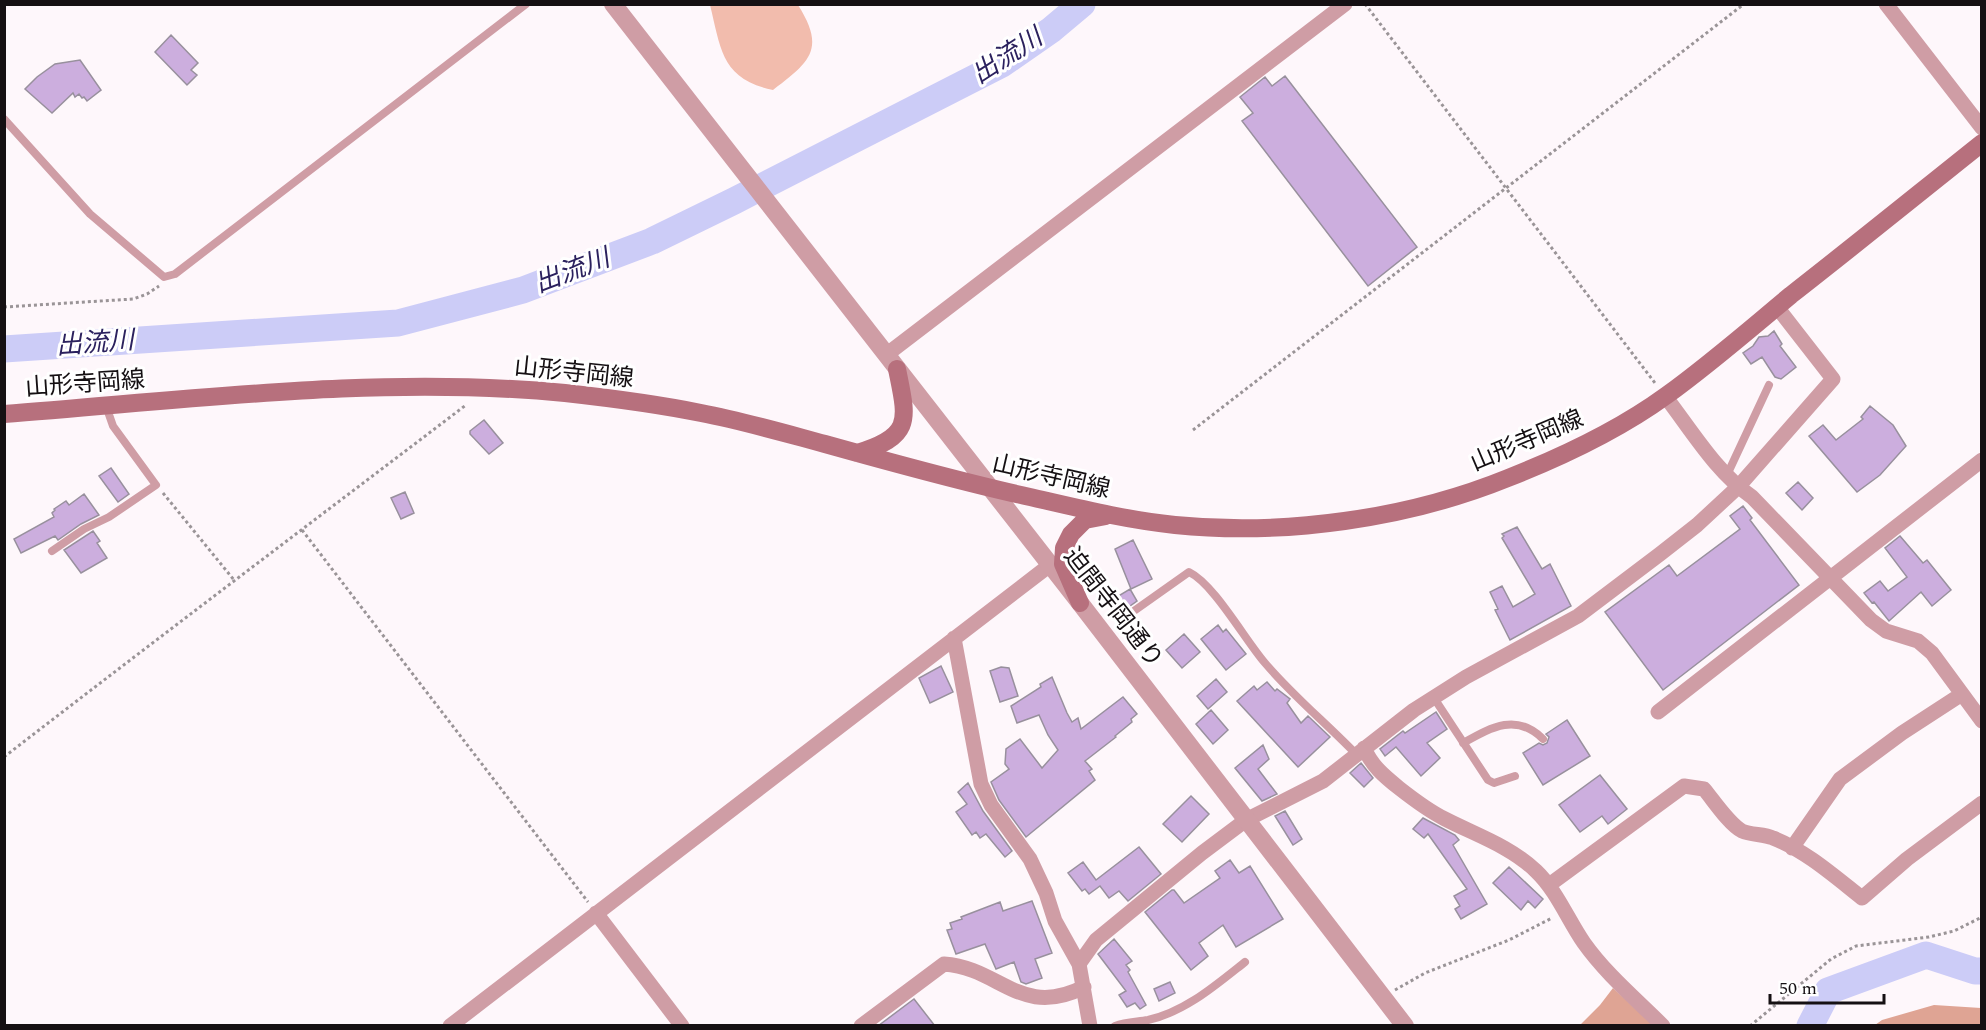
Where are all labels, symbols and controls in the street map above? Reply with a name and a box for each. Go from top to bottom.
water label: 出流川 [963,16,1053,94]
water label: 出流川 [528,237,618,304]
water label: 出流川 [55,320,138,366]
street label: 山形寺岡線 [512,349,636,397]
street label: 山形寺岡線 [24,362,146,406]
street label: 山形寺岡線 [1465,401,1589,481]
street label: 山形寺岡線 [988,446,1114,508]
street label: 迫間寺岡通り [1054,540,1172,676]
scale bar [1770,967,1884,1005]
text: 50 m [1779,975,1817,1002]

